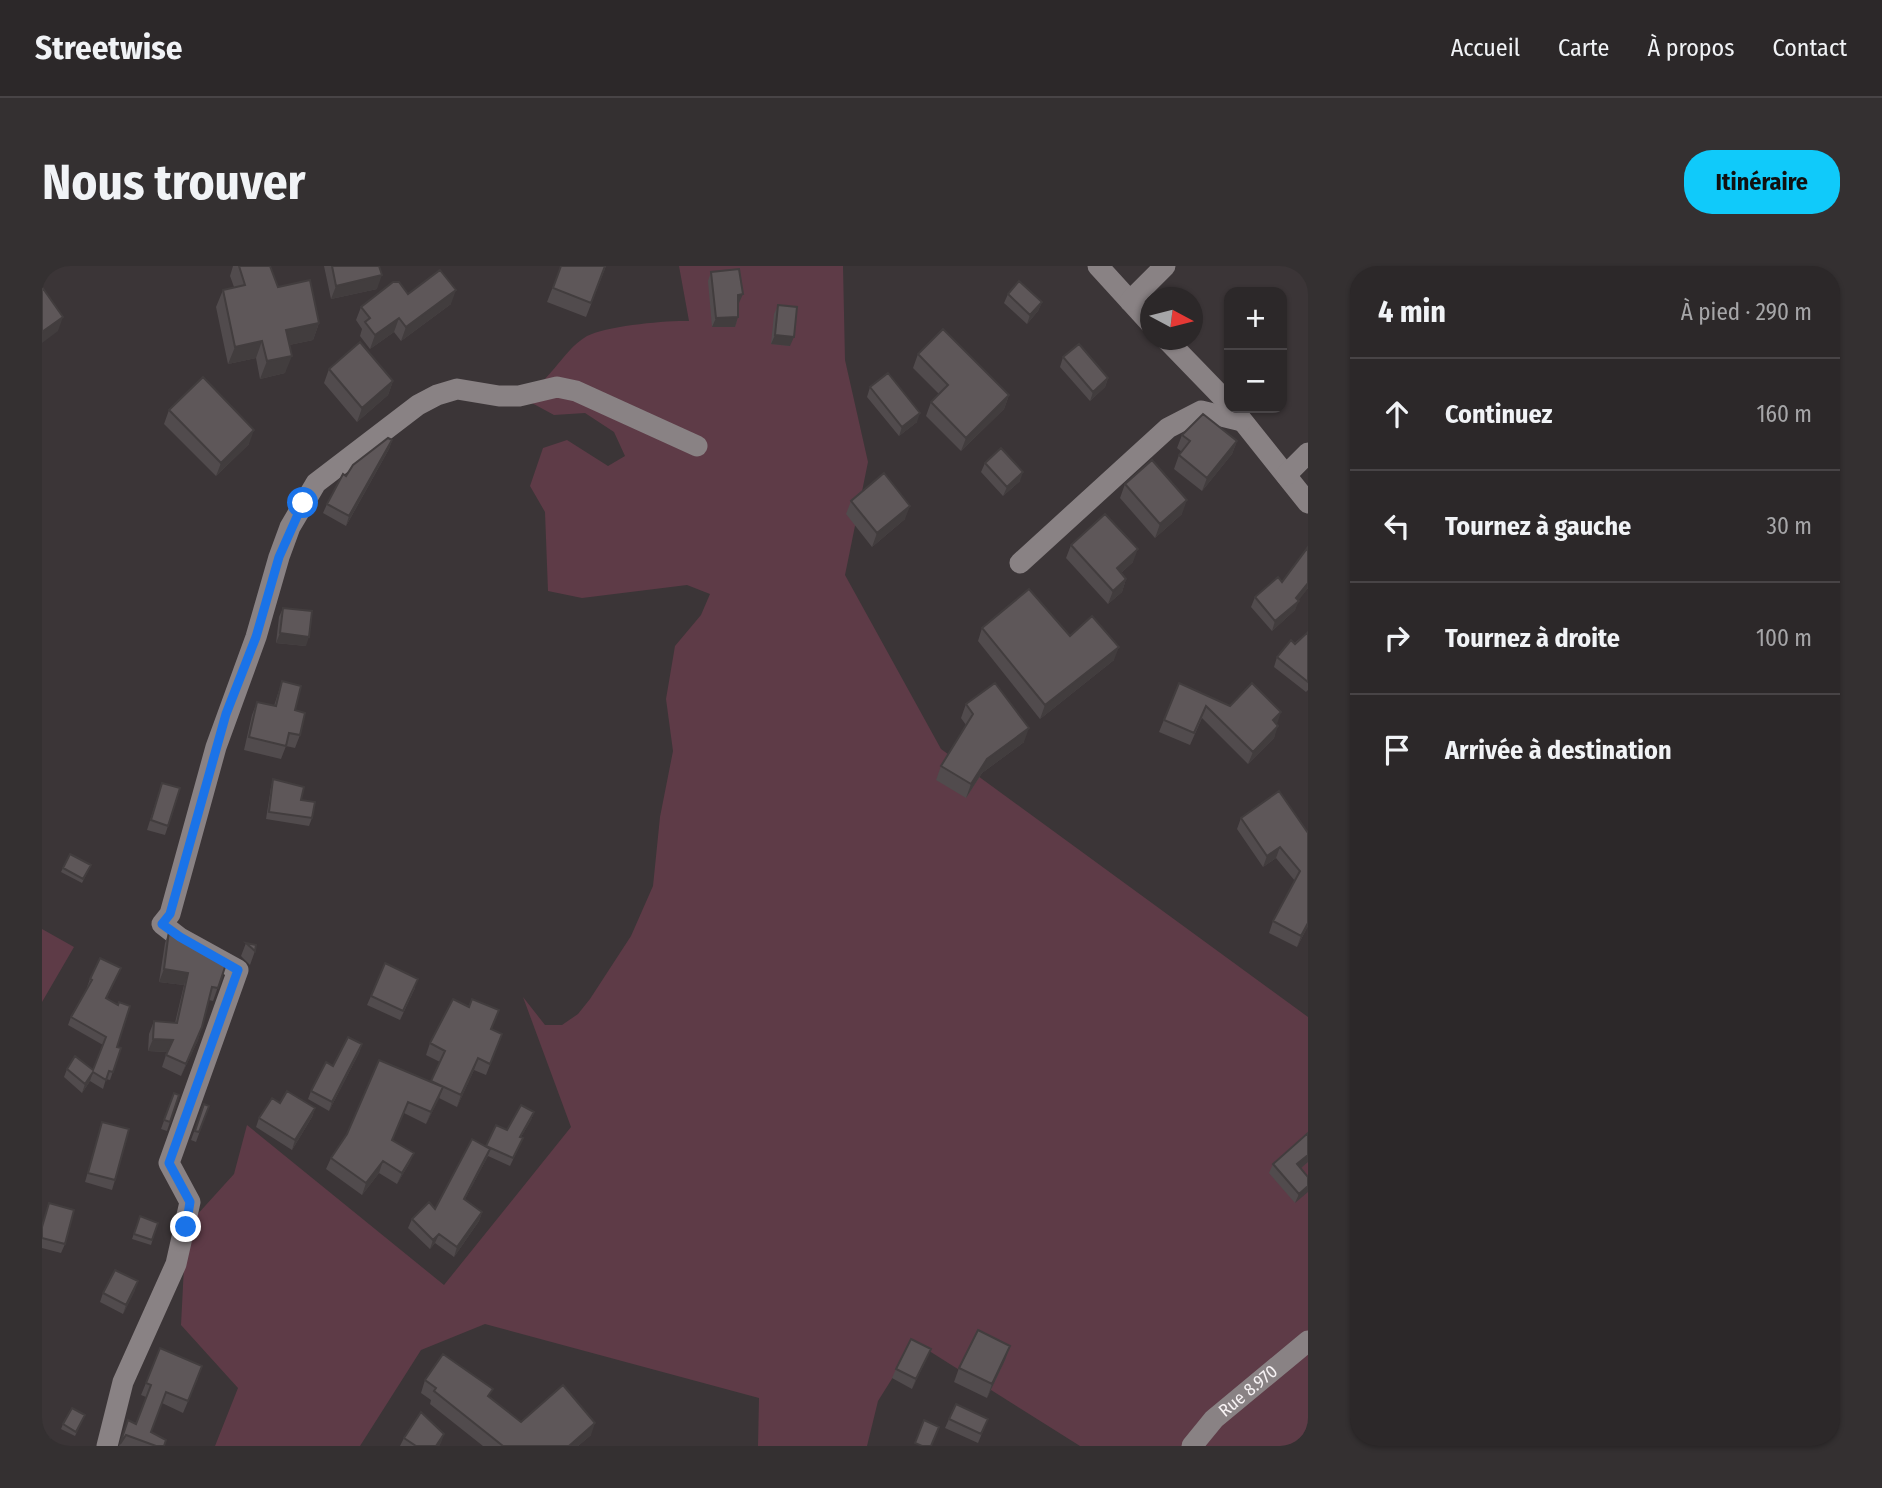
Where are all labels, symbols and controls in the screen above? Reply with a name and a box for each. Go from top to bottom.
text: Streetwise [35,28,182,68]
text: Accueil [1451,34,1520,62]
text: Carte [1558,34,1609,62]
text: À propos [1647,34,1734,62]
text: Contact [1772,34,1847,62]
button: Itinéraire [1684,150,1840,214]
text: Nous trouver [42,153,305,212]
north arrow [1140,287,1203,350]
map controls [1224,287,1287,413]
button: + [1224,287,1287,350]
text: 4 min [1378,294,1446,330]
text: À pied · 290 m [1681,298,1812,326]
button: − [1224,350,1287,413]
icon: ahead [1378,395,1416,433]
text: Continuez [1445,399,1552,430]
text: 160 m [1757,400,1812,428]
route start [287,487,318,518]
icon: left [1378,507,1416,545]
text: Tournez à gauche [1445,511,1631,542]
text: 30 m [1767,512,1812,540]
icon: right [1378,619,1416,657]
text: Tournez à droite [1445,623,1620,654]
text: 100 m [1756,624,1812,652]
icon: arrive [1378,731,1416,769]
text: Arrivée à destination [1445,735,1672,766]
route end [170,1211,201,1242]
street label: Rue 8.970 [1214,1360,1282,1422]

